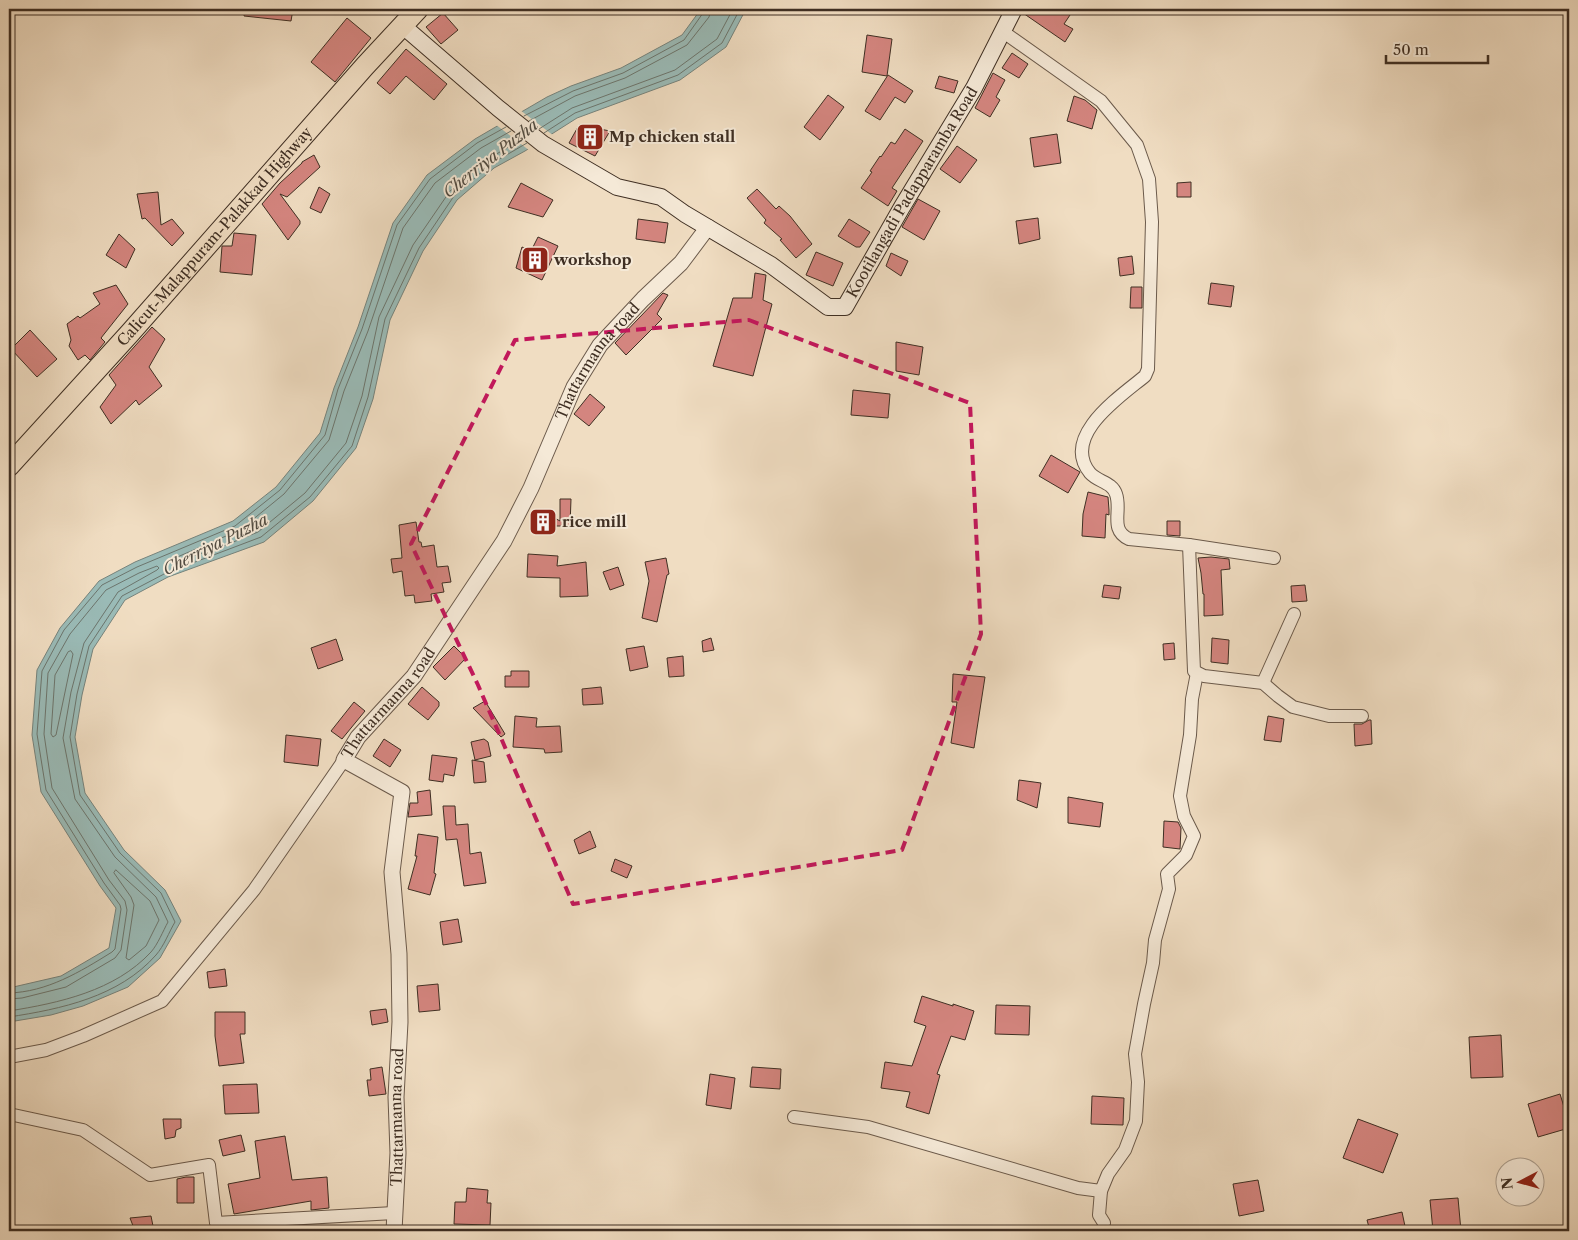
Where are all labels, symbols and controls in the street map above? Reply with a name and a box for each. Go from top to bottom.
scale bar [1386,32,1488,64]
text: 50 m [1393,40,1429,59]
street label: Kootilangadi Padapparamba Road [842,83,982,301]
water label: Cherriya Puzha [438,114,542,201]
street label: Calicut-Malappuram-Palakkad Highway [113,122,316,350]
building icon: Mp chicken stall [575,122,605,152]
place label: Mp chicken stall [609,127,735,146]
building icon: workshop [520,245,550,275]
place label: workshop [553,250,632,269]
street label: Thattarmanna road [551,299,644,423]
building icon: rice mill [528,507,558,537]
water label: Cherriya Puzha [159,509,271,579]
place label: rice mill [562,512,627,531]
street label: Thattarmanna road [337,644,439,762]
street label: Thattarmanna road [386,1048,408,1187]
north arrow [1496,1158,1546,1208]
text: N [1497,1176,1517,1190]

